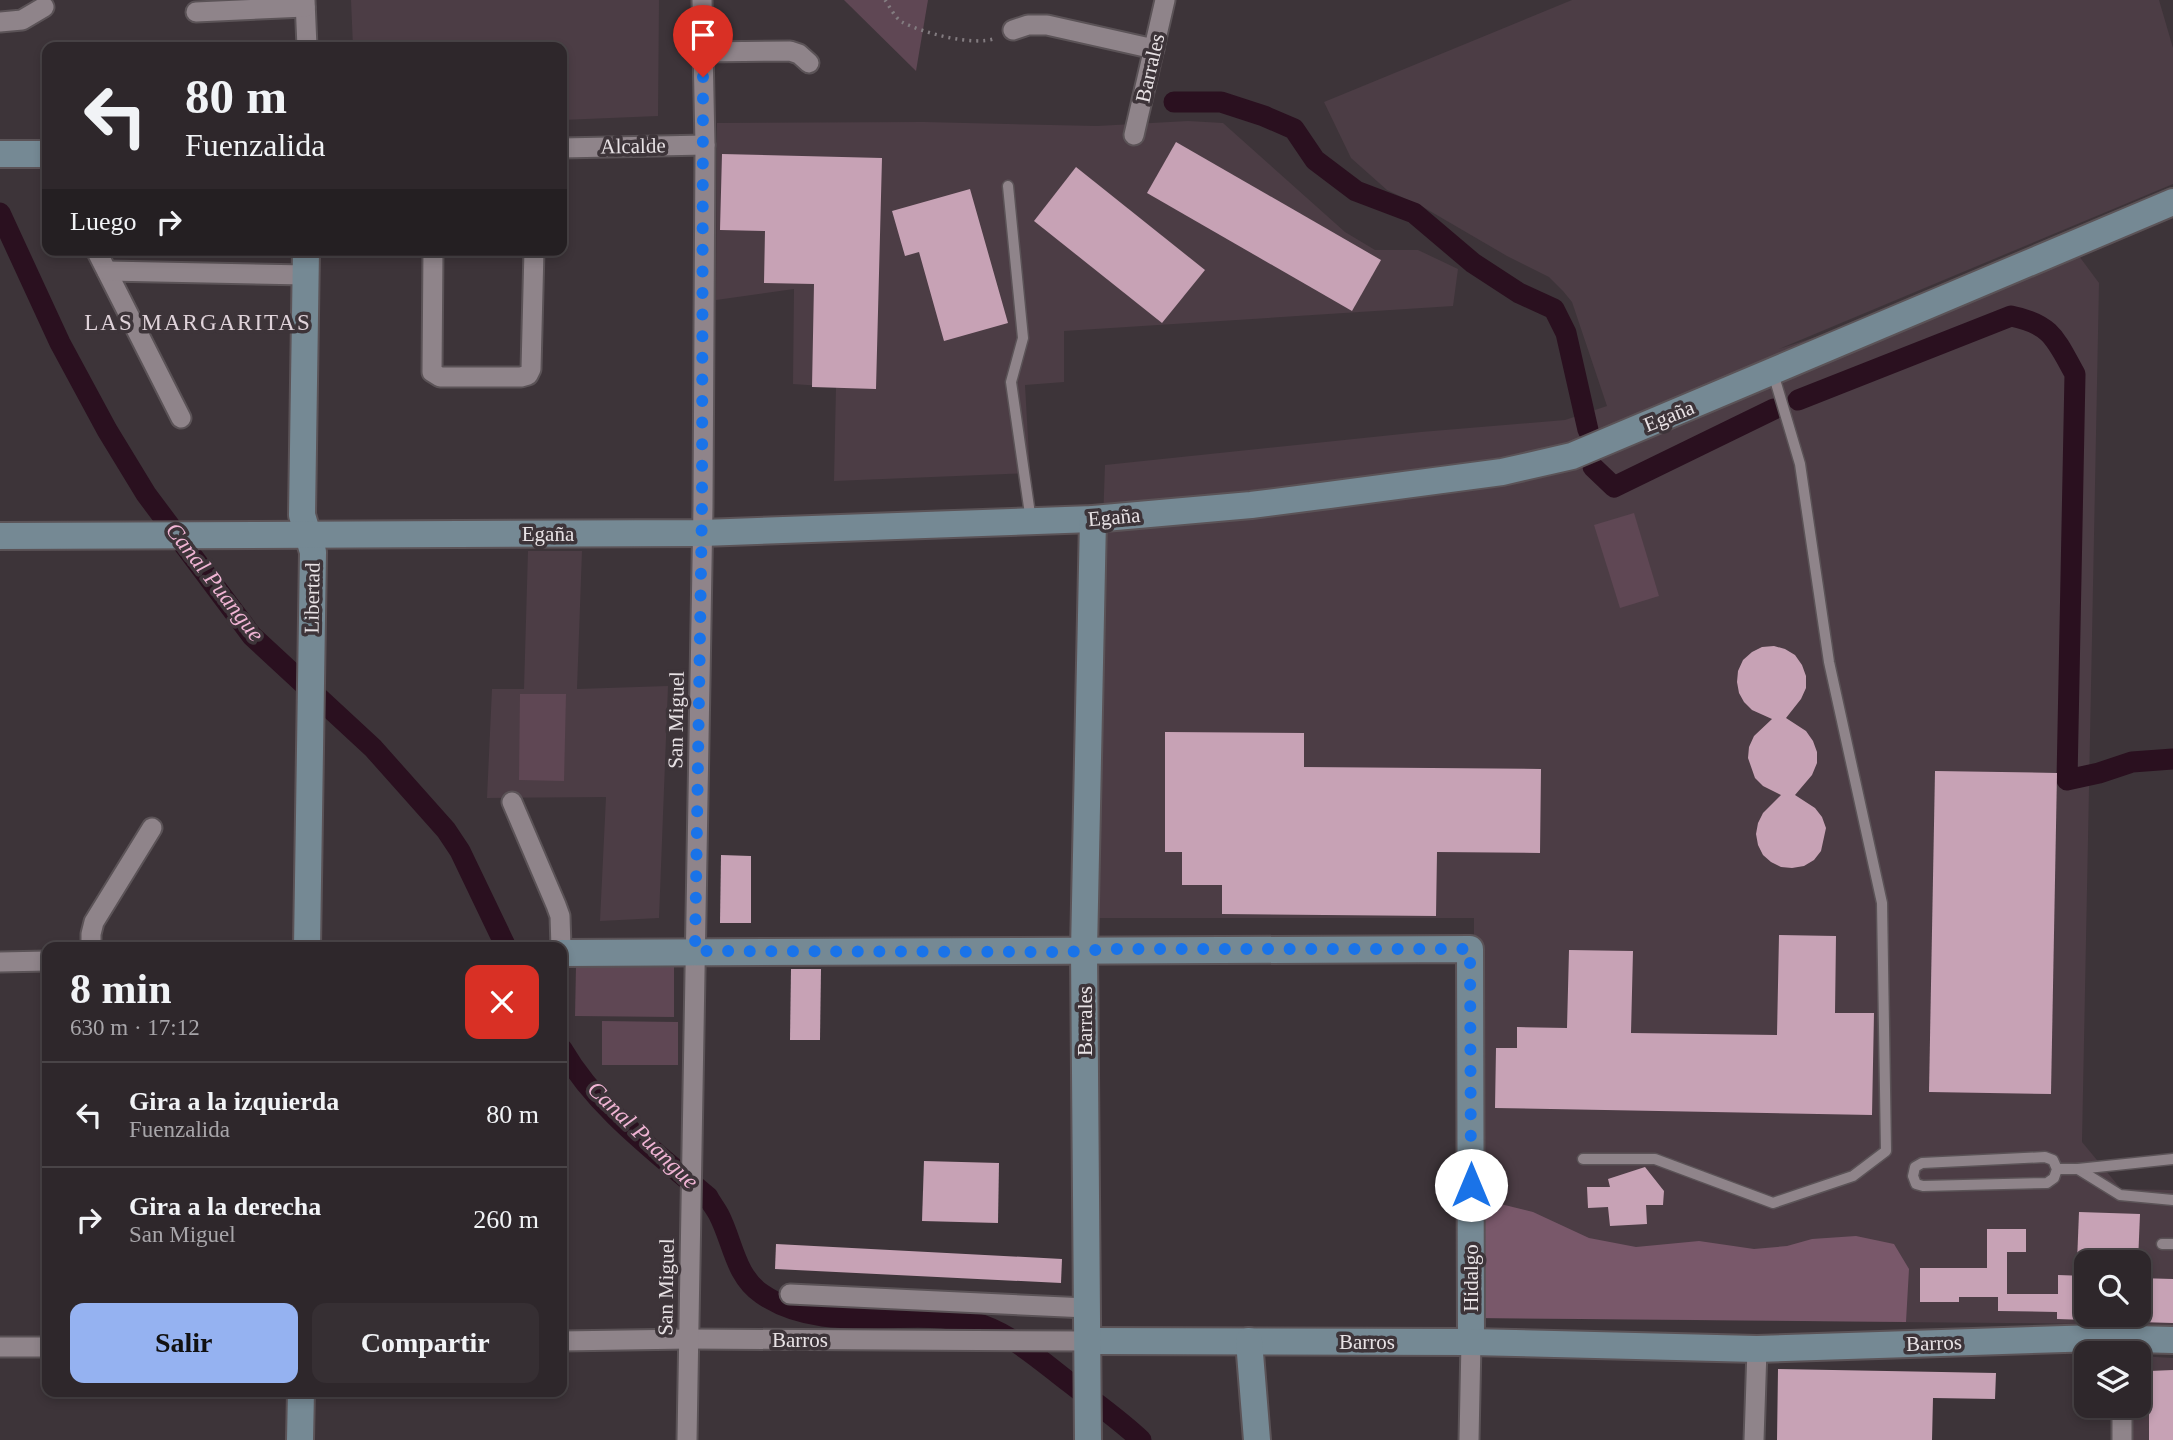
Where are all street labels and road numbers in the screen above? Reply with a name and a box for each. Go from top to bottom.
street label: Barrales [1130,31,1170,105]
street label: Alcalde [600,133,666,159]
street label: Egaña [1640,395,1698,437]
street label: Egaña [1087,503,1142,531]
street label: Egaña [522,522,575,546]
street label: Libertad [299,562,325,634]
street label: San Miguel [663,671,689,769]
street label: Barrales [1073,986,1097,1056]
street label: San Miguel [653,1238,679,1336]
street label: Hidalgo [1459,1244,1483,1312]
street label: Barros [772,1328,828,1352]
street label: Barros [1339,1330,1395,1354]
street label: Barros [1906,1330,1962,1356]

